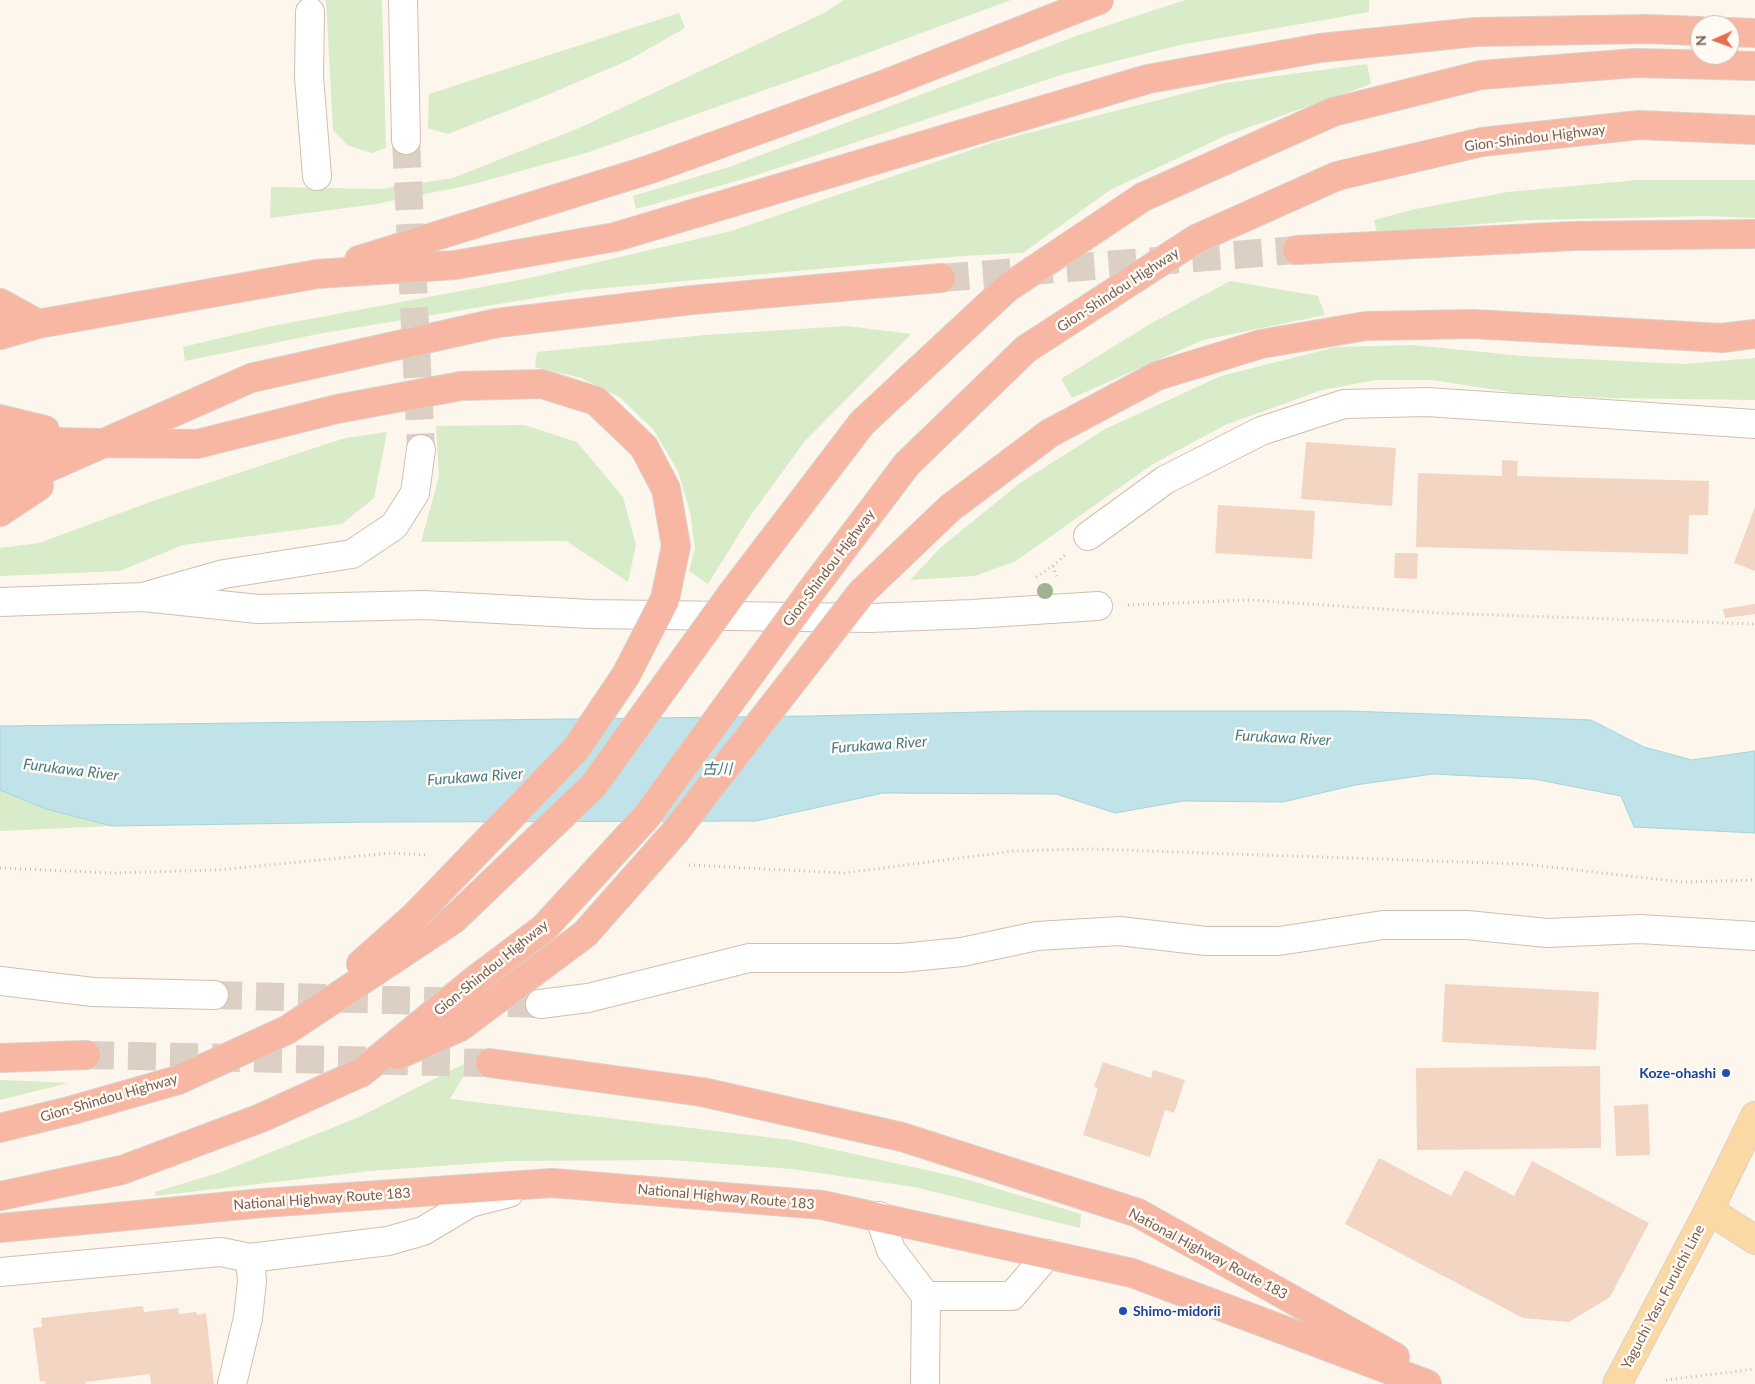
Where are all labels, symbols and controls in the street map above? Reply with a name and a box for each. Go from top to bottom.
north arrow [1690,15,1740,65]
text: N [1692,35,1709,46]
street label: Gion-Shindou Highway [1463,121,1607,155]
street label: Gion-Shindou Highway [1054,244,1182,336]
street label: Gion-Shindou Highway [780,506,878,630]
water label: Furukawa River [1235,726,1331,750]
water label: Furukawa River [830,733,928,757]
water label: Furukawa River [22,755,120,785]
water label: 古川 [702,760,732,778]
water label: Furukawa River [426,765,524,789]
street label: Gion-Shindou Highway [431,917,551,1019]
place label: Koze-ohashi [1639,1065,1716,1081]
marker: Koze-ohashi [1720,1067,1732,1079]
street label: Gion-Shindou Highway [38,1070,180,1126]
street label: National Highway Route 183 [637,1181,815,1213]
street label: National Highway Route 183 [233,1184,411,1214]
street label: National Highway Route 183 [1126,1205,1290,1303]
street label: Yaguchi Yasu Furuichi Line [1618,1222,1708,1372]
place label: Shimo-midorii [1133,1303,1221,1319]
marker: Shimo-midorii [1117,1305,1129,1317]

